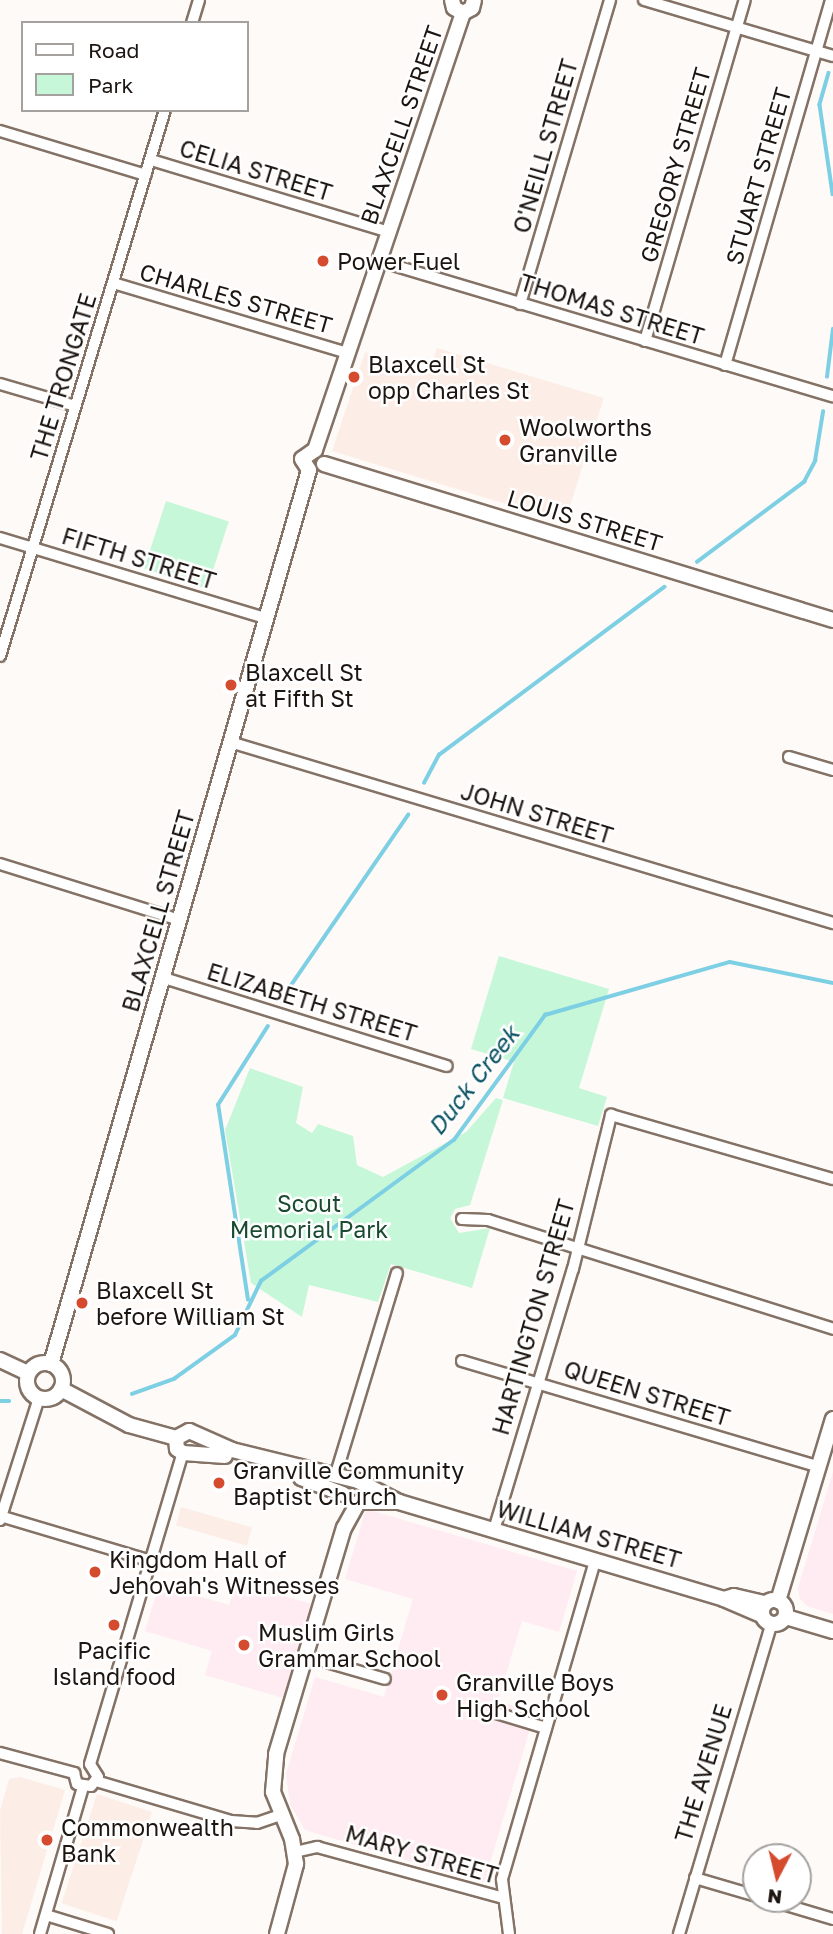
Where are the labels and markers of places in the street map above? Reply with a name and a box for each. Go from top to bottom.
place label: Power Fuel [337,247,460,275]
marker: Power Fuel [315,253,331,269]
place label: Blaxcell St opp Charles St [368,350,529,404]
marker: Blaxcell St opp Charles St [346,369,362,385]
place label: Woolworths Granville [519,413,652,467]
marker: Woolworths Granville [497,432,513,448]
place label: Blaxcell St at Fifth St [245,658,363,712]
marker: Blaxcell St at Fifth St [223,677,239,693]
place label: Blaxcell St before William St [96,1276,285,1330]
marker: Blaxcell St before William St [74,1295,90,1311]
place label: Granville Community Baptist Church [233,1456,464,1510]
marker: Granville Community Baptist Church [211,1475,227,1491]
place label: Kingdom Hall of Jehovah's Witnesses [109,1545,340,1599]
marker: Kingdom Hall of Jehovah's Witnesses [87,1564,103,1580]
marker: Pacific Island food [106,1617,122,1633]
place label: Muslim Girls Grammar School [258,1618,441,1672]
place label: Pacific Island food [52,1636,176,1690]
marker: Muslim Girls Grammar School [236,1637,252,1653]
place label: Granville Boys High School [456,1668,614,1722]
marker: Granville Boys High School [434,1687,450,1703]
place label: Commonwealth Bank [61,1813,234,1867]
marker: Commonwealth Bank [39,1832,55,1848]

